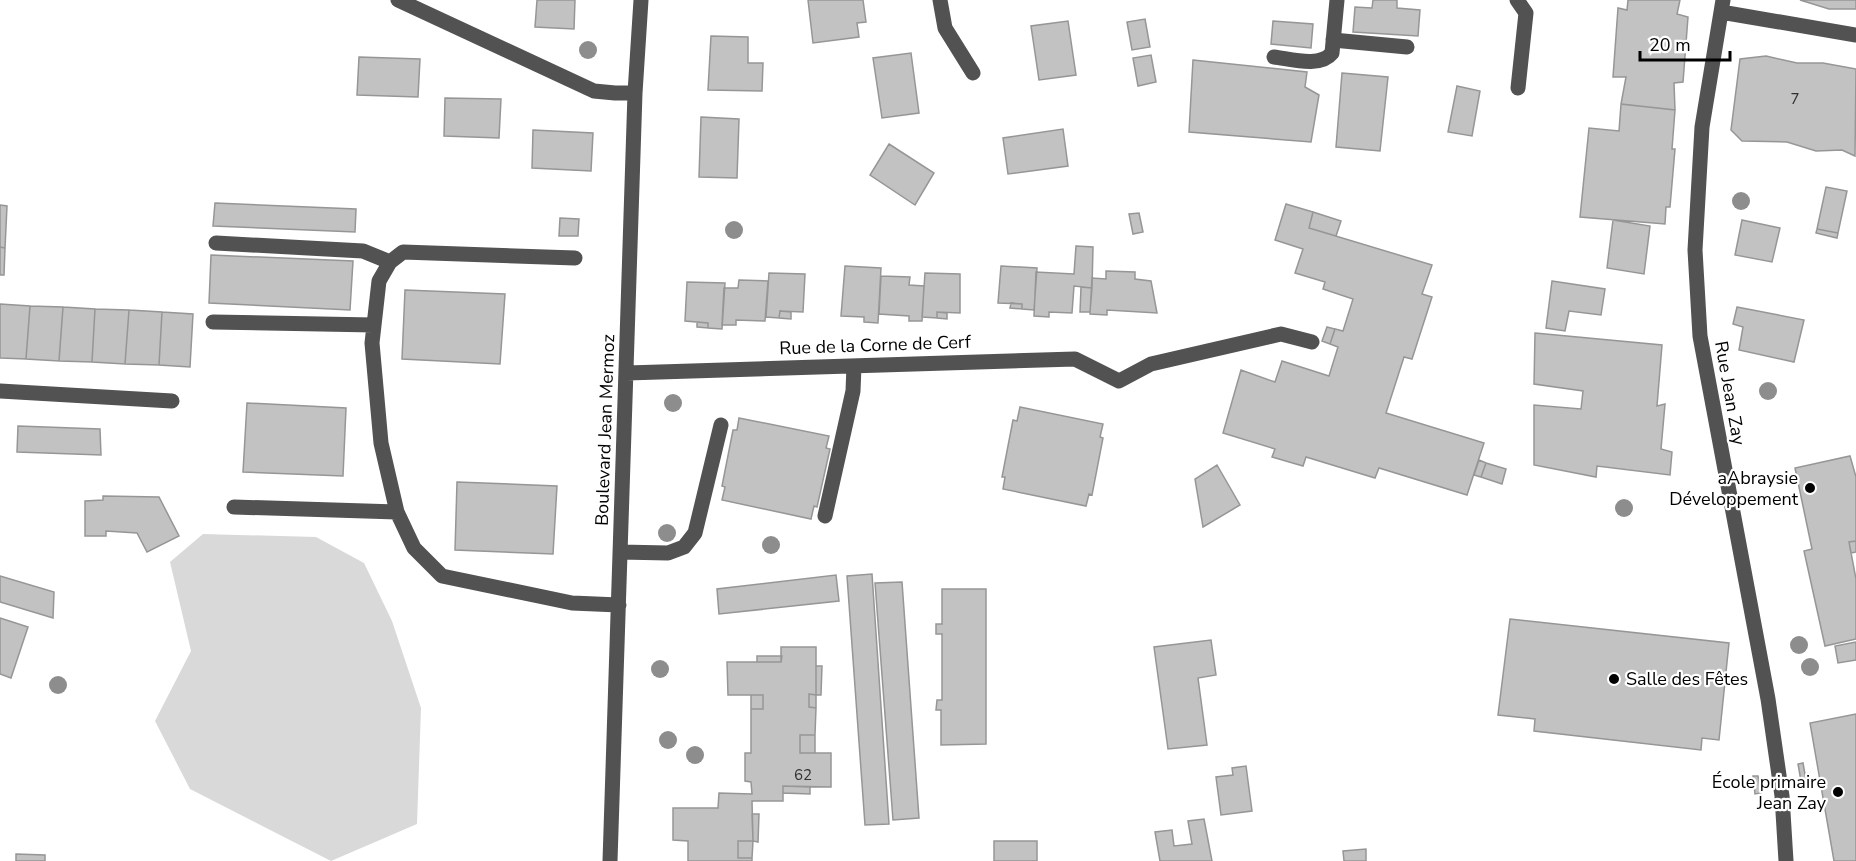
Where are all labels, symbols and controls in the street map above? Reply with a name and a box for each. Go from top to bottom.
scale bar [1640,24,1730,62]
text: 20 m [1649,33,1691,57]
house number: 7 [1790,89,1800,109]
street label: Rue de la Corne de Cerf [779,330,972,360]
street label: Boulevard Jean Mermoz [590,334,620,526]
street label: Rue Jean Zay [1709,339,1751,448]
place label: aAbraysie Développement [1669,466,1799,511]
marker: aAbraysie Développement [1803,481,1817,495]
place label: Salle des Fêtes [1626,667,1748,691]
marker: Salle des Fêtes [1607,672,1621,686]
house number: 62 [794,765,812,785]
place label: École primaire Jean Zay [1712,770,1827,815]
marker: École primaire Jean Zay [1831,785,1845,799]

